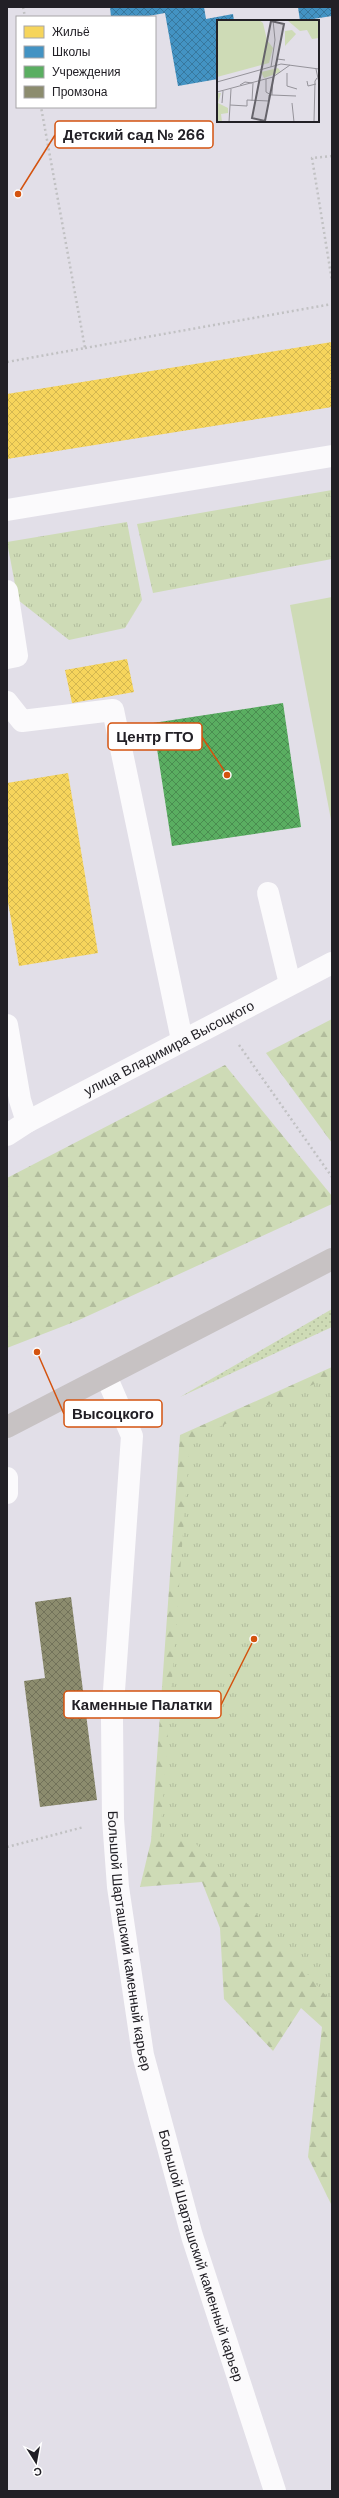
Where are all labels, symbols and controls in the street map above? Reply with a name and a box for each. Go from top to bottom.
legend [16,16,156,108]
inset map [217,20,319,122]
text: Жильё [52,24,90,40]
text: Школы [52,44,90,60]
text: Учреждения [52,64,121,80]
text: Промзона [52,84,108,100]
callout: Детский сад № 266 [55,121,213,148]
text: Детский сад № 266 [63,125,205,145]
callout: Центр ГТО [108,723,202,750]
text: Центр ГТО [116,727,194,747]
street label: улица Владимира Высоцкого [81,996,257,1100]
callout: Высоцкого [64,1400,162,1427]
text: Высоцкого [72,1404,154,1424]
callout: Каменные Палатки [64,1691,221,1718]
text: Каменные Палатки [72,1695,213,1715]
street label: Большой Шарташский каменный карьер [104,1811,156,2073]
street label: Большой Шарташский каменный карьер [155,2128,248,2384]
north arrow [16,2442,56,2482]
text: С [33,2464,43,2479]

